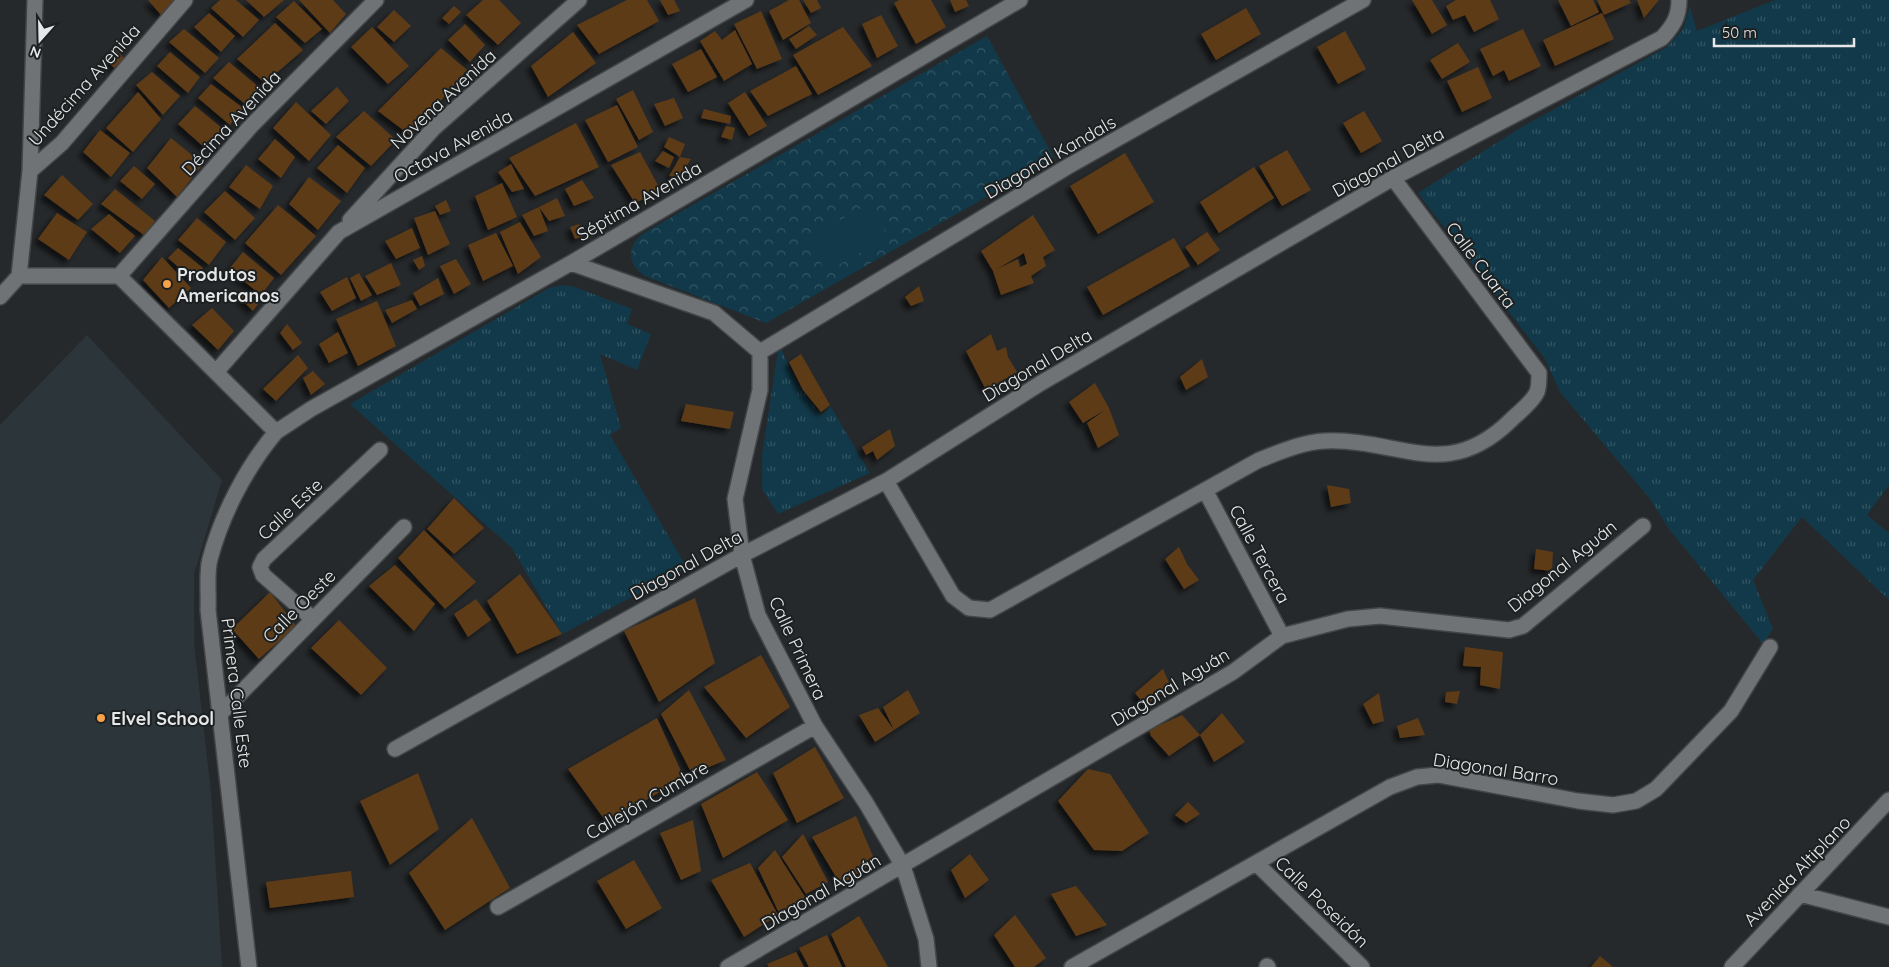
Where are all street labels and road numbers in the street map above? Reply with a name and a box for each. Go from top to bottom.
street label: Undécima Avenida [23,19,145,151]
street label: Novena Avenida [385,44,501,154]
street label: Décima Avenida [176,66,286,180]
street label: Octava Avenida [390,104,516,188]
street label: Diagonal Kandals [980,110,1120,204]
street label: Diagonal Delta [1328,122,1448,202]
street label: Séptima Avenida [573,156,705,246]
street label: Calle Cuarta [1441,217,1521,313]
street label: Diagonal Delta [978,323,1096,407]
street label: Calle Este [253,473,327,545]
street label: Calle Tercera [1224,501,1296,607]
street label: Diagonal Aguán [1503,515,1621,617]
street label: Diagonal Delta [626,525,746,605]
street label: Calle Oeste [257,564,341,648]
street label: Calle Primera [764,593,832,703]
street label: Primera Calle Este [216,616,258,770]
street label: Diagonal Aguán [1107,643,1233,731]
street label: Diagonal Barro [1432,748,1560,790]
street label: Callejón Cumbre [581,756,713,844]
street label: Avenida Altiplano [1738,811,1856,931]
street label: Diagonal Aguán [757,849,885,935]
street label: Calle Poseidón [1270,851,1374,953]

